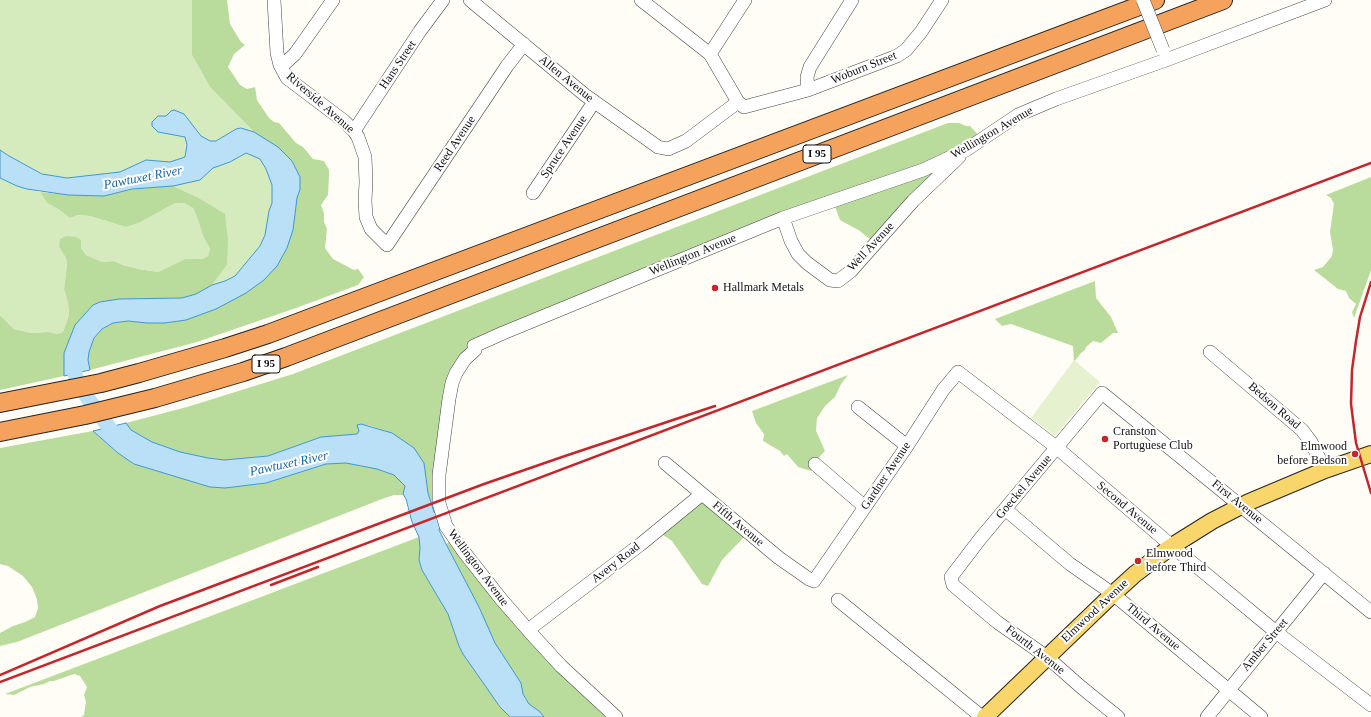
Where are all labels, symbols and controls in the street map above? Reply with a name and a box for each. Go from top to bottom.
street label: Hans Street [376,38,420,92]
street label: Woburn Street [829,48,899,88]
street label: Allen Avenue [536,53,596,105]
street label: Riverside Avenue [283,70,357,136]
street label: Wellington Avenue [948,104,1036,162]
street label: Reed Avenue [431,113,479,175]
street label: Spruce Avenue [538,113,590,181]
road number: I 95 [803,145,831,163]
water label: Pawtuxet River [102,163,184,193]
street label: Well Avenue [845,219,897,275]
street label: Wellington Avenue [647,231,739,279]
place label: Hallmark Metals [723,281,804,295]
marker: Hallmark Metals [710,283,720,293]
road number: I 95 [252,355,280,373]
street label: Bedson Road [1245,379,1303,433]
place label: Cranston Portuguese Club [1113,425,1193,453]
marker: Cranston Portuguese Club [1100,434,1110,444]
street label: Gardner Avenue [858,439,914,513]
place label: Elmwood before Bedson [1277,440,1347,468]
water label: Pawtuxet River [248,448,330,480]
marker: Elmwood before Bedson [1350,449,1360,459]
street label: Goeckel Avenue [993,452,1055,522]
street label: First Avenue [1209,477,1265,527]
street label: Second Avenue [1094,478,1160,538]
street label: Fifth Avenue [709,498,767,550]
street label: Wellington Avenue [444,527,512,609]
street label: Avery Road [589,540,643,586]
place label: Elmwood before Third [1146,547,1206,575]
marker: Elmwood before Third [1133,556,1143,566]
street label: Elmwood Avenue [1059,576,1131,646]
street label: Third Avenue [1123,600,1183,654]
street label: Amber Street [1239,616,1291,674]
street label: Fourth Avenue [1002,622,1068,678]

